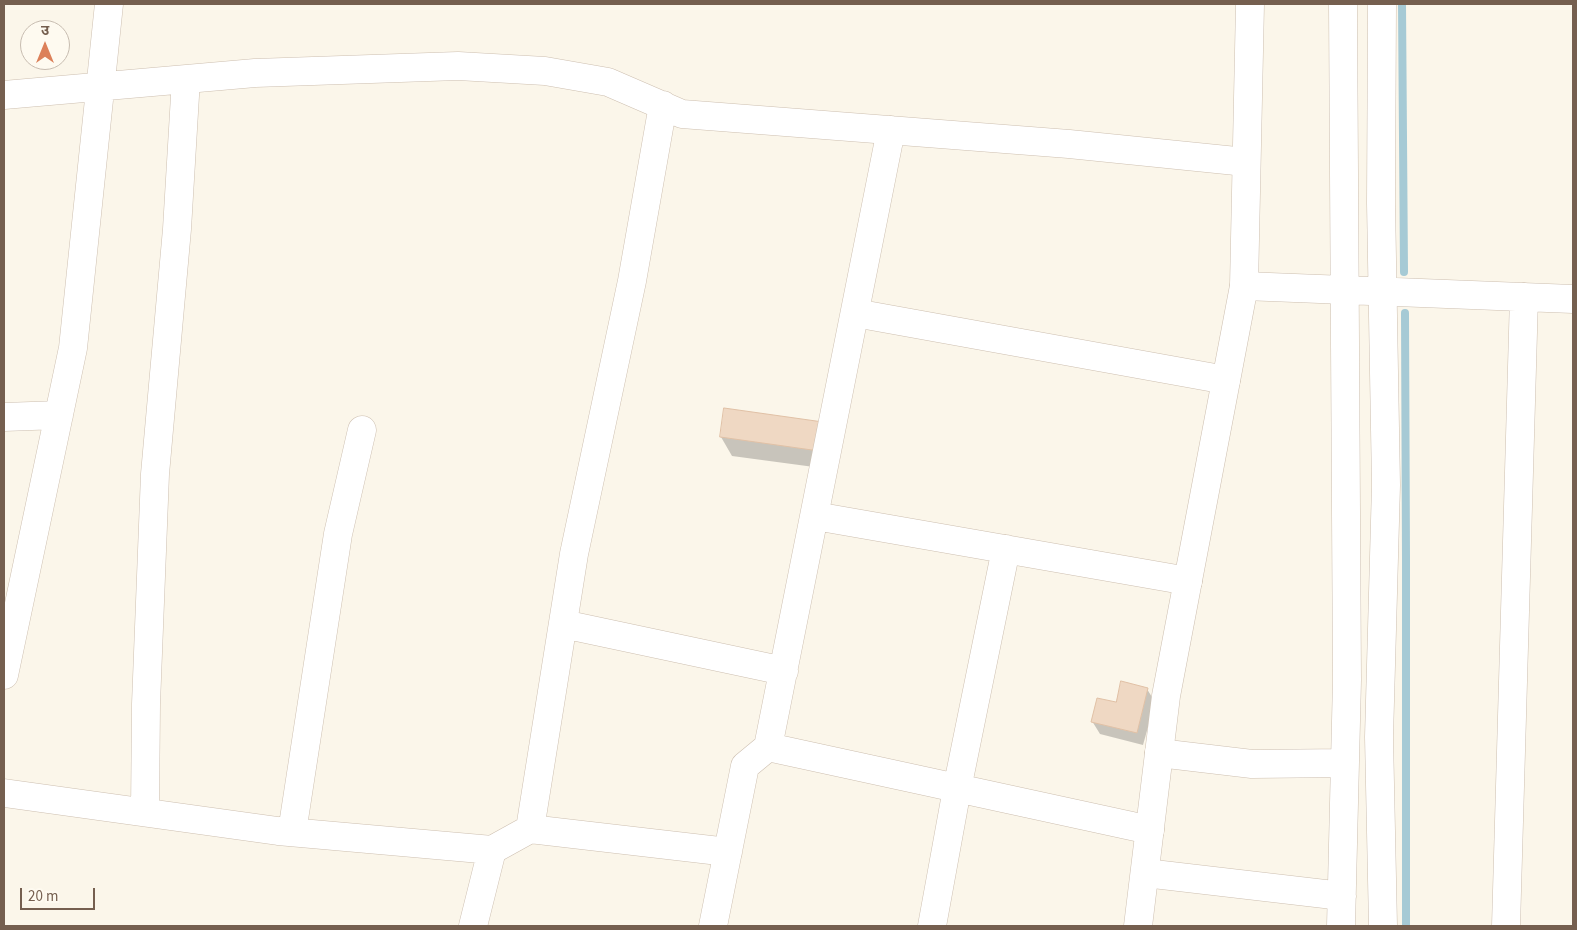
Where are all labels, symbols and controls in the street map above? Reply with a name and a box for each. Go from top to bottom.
north arrow [20,20,70,70]
text: उ [41,21,49,41]
scale bar [22,878,98,910]
text: 20 m [28,886,58,907]

